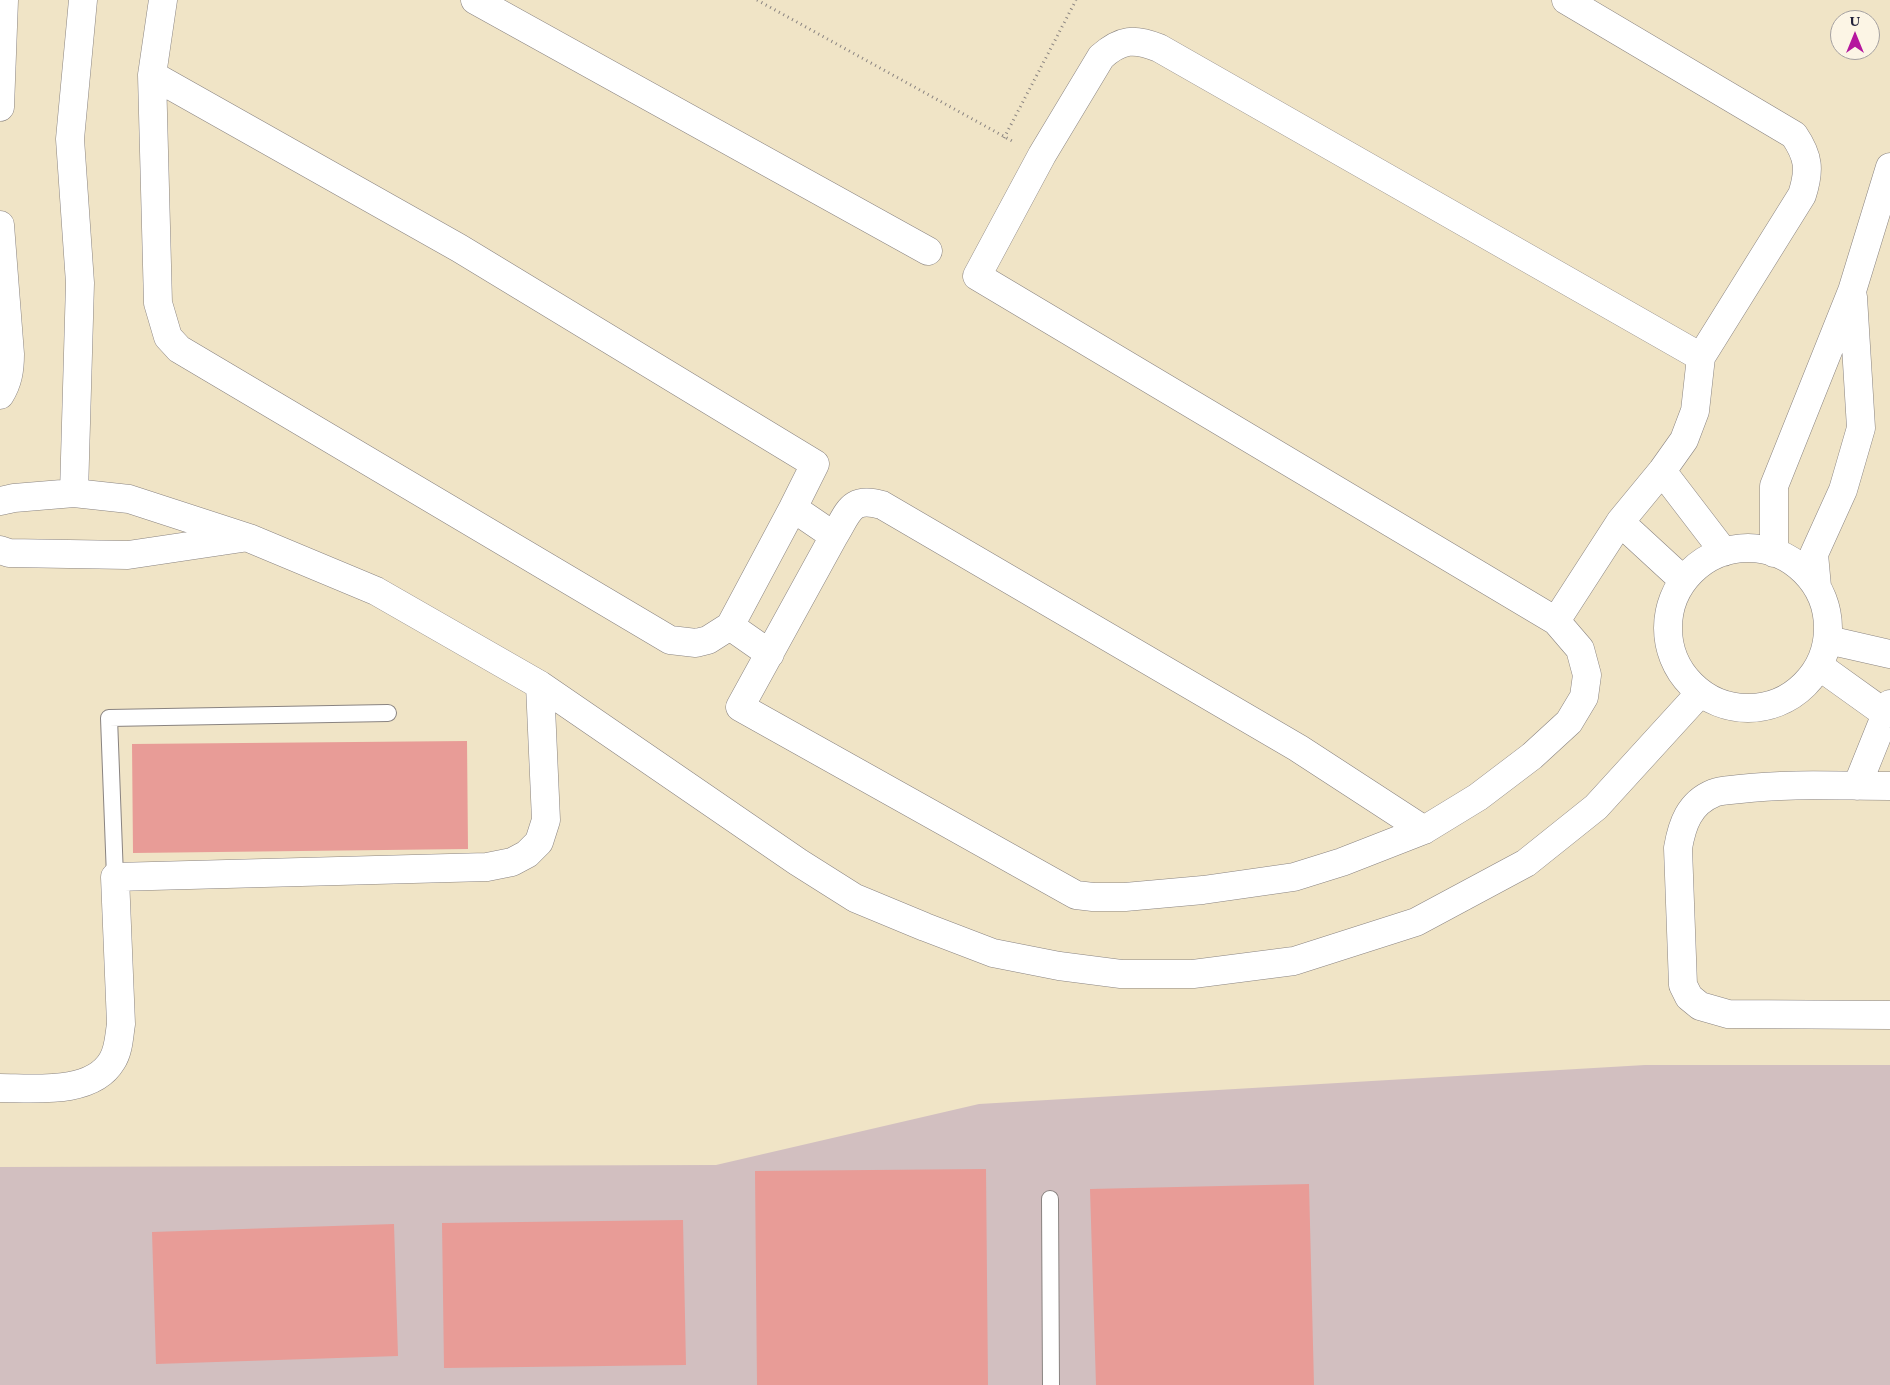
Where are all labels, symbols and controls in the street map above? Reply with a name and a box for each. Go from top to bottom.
north arrow [1830,10,1880,60]
text: U [1850,12,1860,30]

